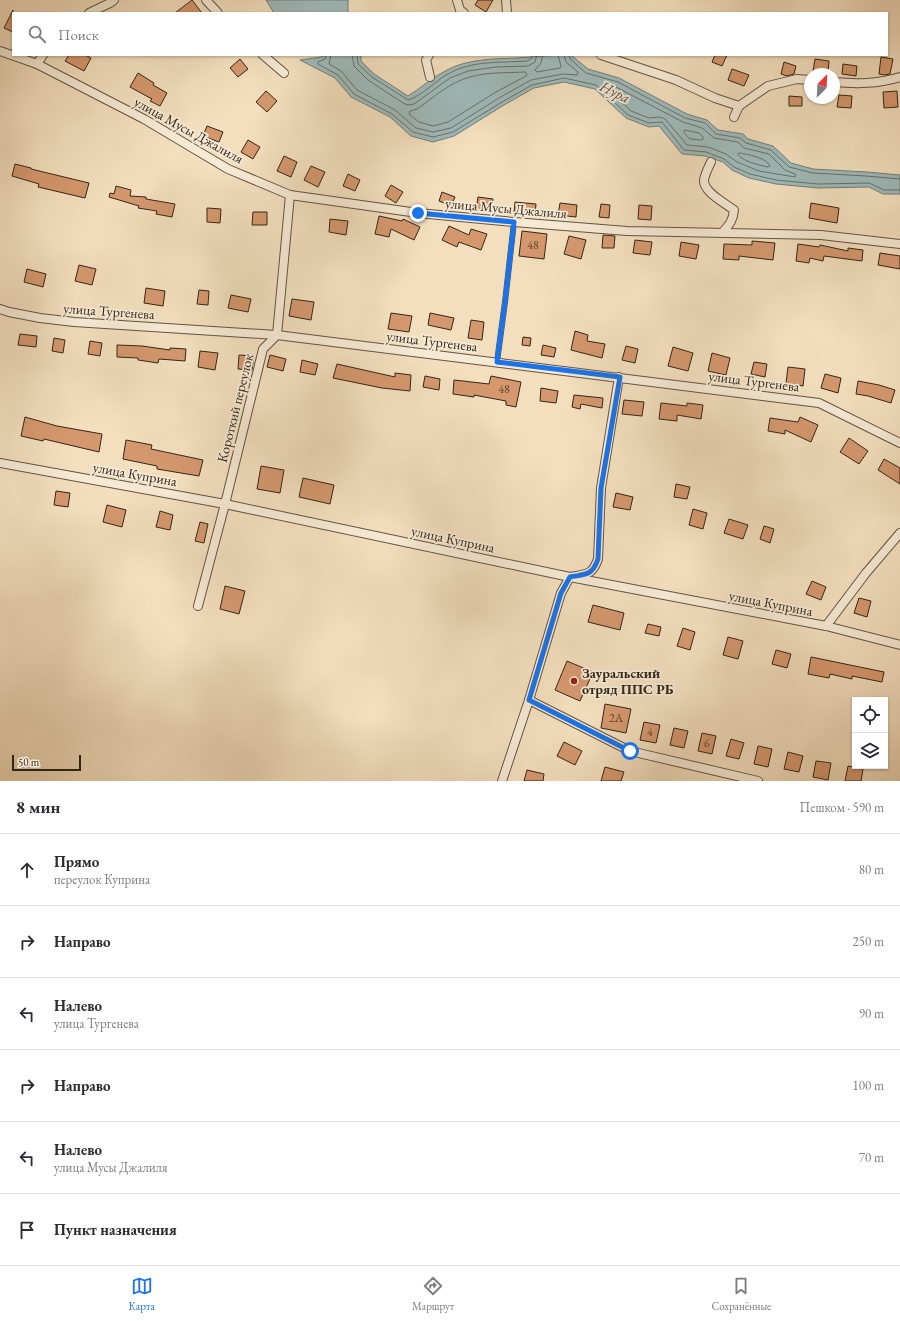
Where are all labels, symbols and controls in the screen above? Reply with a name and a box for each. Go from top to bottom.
search box [12,12,888,56]
icon: search [26,23,48,45]
text: Поиск [58,25,99,44]
north arrow [804,68,840,104]
water label: Нура [596,76,633,107]
street label: улица Мусы Джалиля [131,92,247,168]
street label: улица Мусы Джалиля [444,194,568,222]
route end [409,204,427,222]
house number: 48 [527,237,539,253]
street label: улица Тургенева [63,299,156,323]
street label: улица Тургенева [385,326,479,356]
street label: Короткий переулок [213,351,257,464]
street label: улица Тургенева [707,366,801,396]
house number: 48 [498,381,510,397]
street label: улица Куприна [92,458,179,490]
street label: улица Куприна [410,521,497,557]
street label: улица Куприна [728,586,815,620]
place label: Зауральский отряд ППС РБ [582,664,674,698]
marker: Зауральский отряд ППС РБ [569,676,579,686]
map controls [852,697,888,769]
button: locate [852,697,888,733]
house number: 2А [609,710,624,726]
house number: 4 [647,724,653,740]
button: layers [852,733,888,769]
house number: 6 [704,735,710,751]
route start [621,742,639,760]
scale bar [12,753,81,772]
text: 50 m [18,755,39,769]
text: 8 мин [16,796,60,818]
text: Пешком · 590 m [800,799,884,816]
text: Прямо [54,852,99,871]
icon: ahead [16,859,38,881]
text: 80 m [859,861,884,878]
text: переулок Куприна [54,871,150,888]
icon: right [16,931,38,953]
text: Направо [54,932,111,951]
text: 250 m [853,933,884,950]
text: Налево [54,996,102,1015]
icon: left [16,1003,38,1025]
text: 90 m [859,1005,884,1022]
text: улица Тургенева [54,1015,139,1032]
icon: right [16,1075,38,1097]
text: Направо [54,1076,111,1095]
text: 100 m [853,1077,884,1094]
text: Налево [54,1140,102,1159]
icon: left [16,1147,38,1169]
text: 70 m [859,1149,884,1166]
text: улица Мусы Джалиля [54,1159,168,1176]
icon: arrive [16,1219,38,1241]
text: Пункт назначения [54,1220,177,1239]
tab: Карта [129,1275,155,1313]
tab: Маршрут [412,1275,454,1313]
tab: Сохранённые [711,1275,771,1313]

